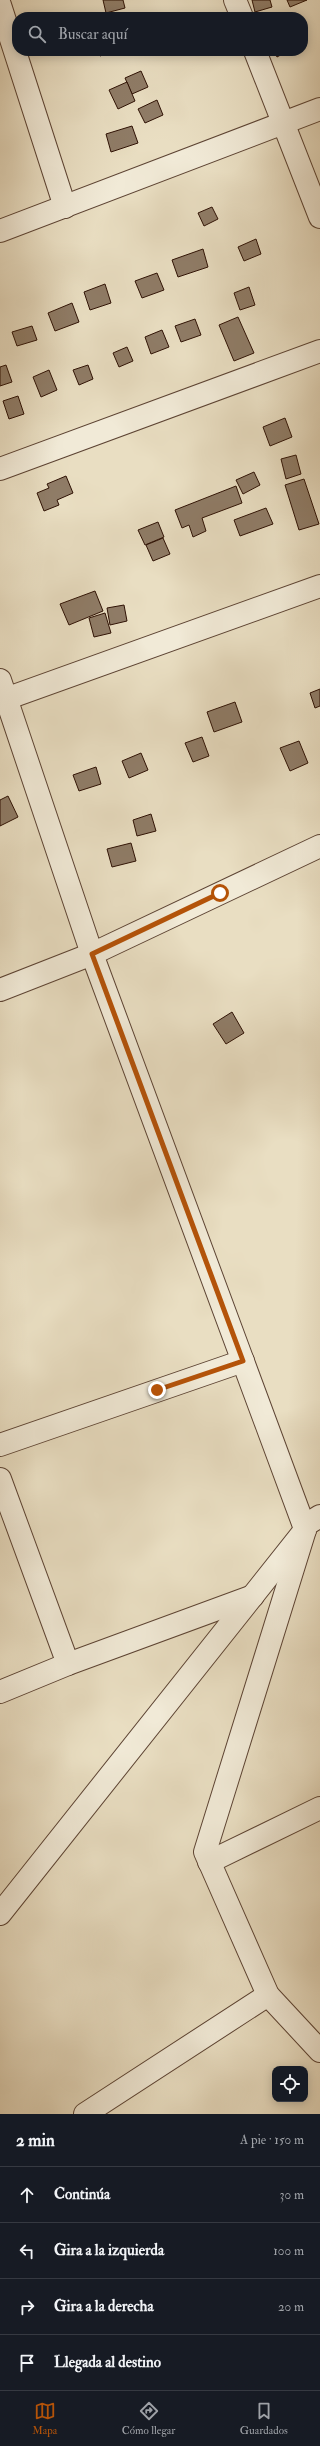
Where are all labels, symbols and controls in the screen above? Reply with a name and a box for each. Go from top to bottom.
search box [12,12,308,56]
icon: search [26,23,48,45]
text: Buscar aquí [58,25,127,44]
route start [211,884,229,902]
route end [148,1381,166,1399]
map controls [272,2066,308,2102]
button: locate [272,2066,308,2102]
text: 2 min [16,2130,55,2151]
text: A pie · 150 m [240,2132,304,2148]
icon: ahead [16,2184,38,2206]
text: Continúa [54,2185,110,2204]
text: 30 m [280,2187,304,2203]
icon: left [16,2240,38,2262]
text: Gira a la izquierda [54,2241,164,2260]
text: 100 m [273,2243,304,2259]
icon: right [16,2296,38,2318]
text: Gira a la derecha [54,2297,154,2316]
text: 20 m [278,2299,304,2315]
icon: arrive [16,2352,38,2374]
text: Llegada al destino [54,2353,161,2372]
tab: Mapa [32,2400,57,2437]
tab: Cómo llegar [122,2400,175,2437]
tab: Guardados [240,2400,288,2437]

